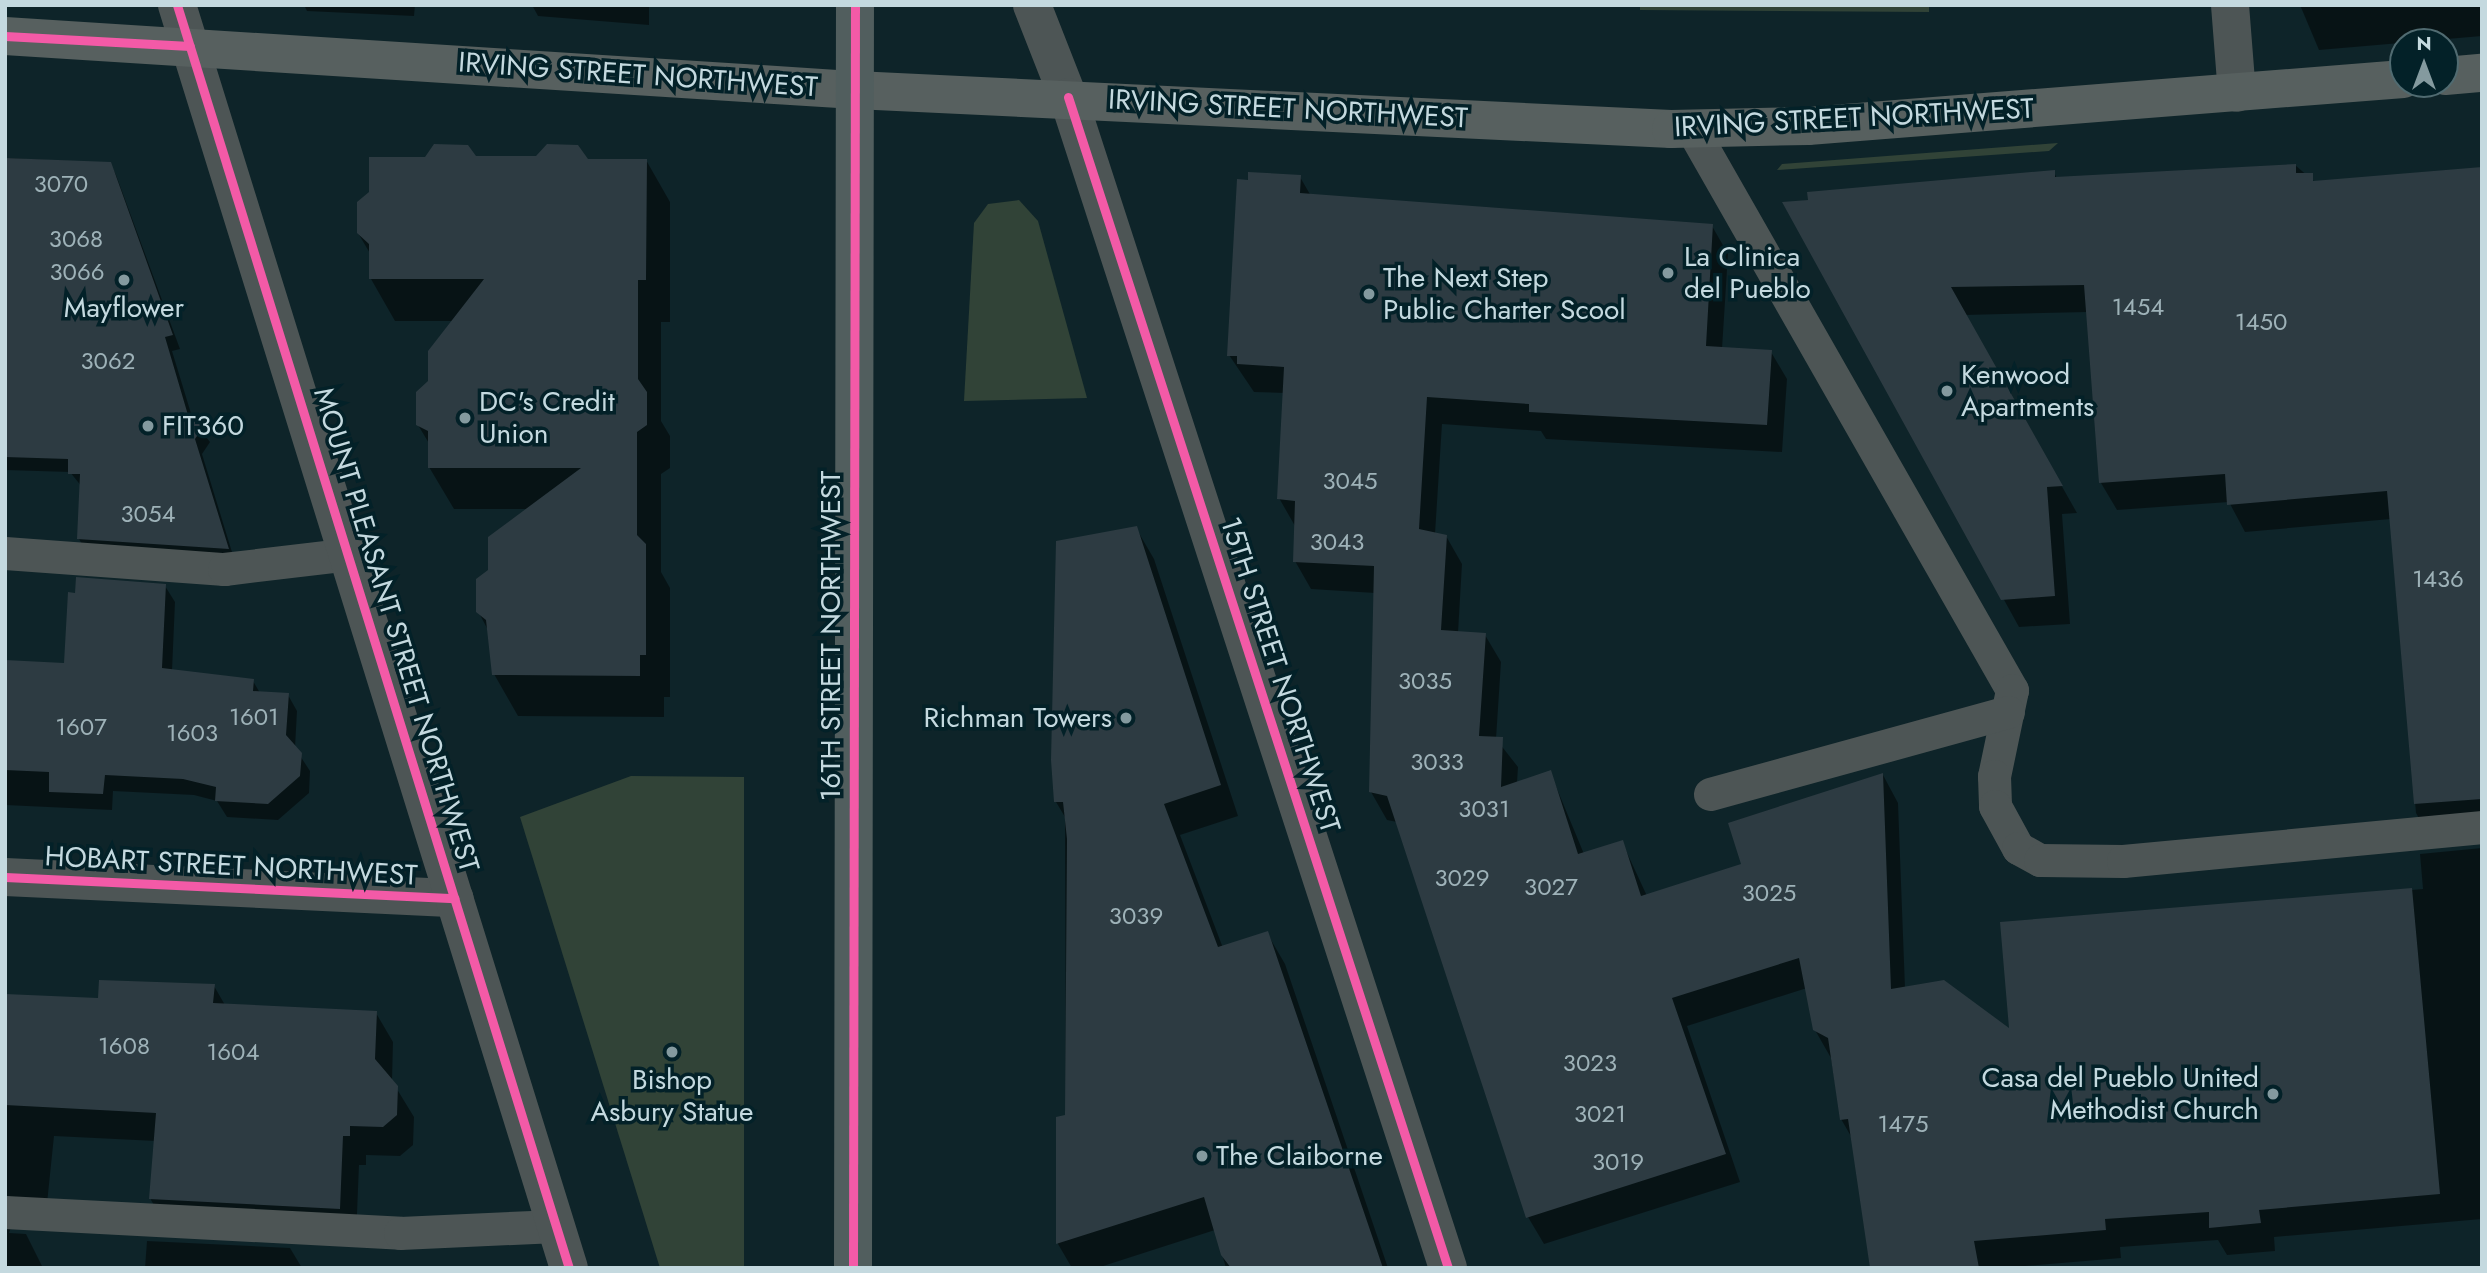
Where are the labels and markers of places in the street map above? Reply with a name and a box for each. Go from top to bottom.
place label: La Clinica del Pueblo [1684,240,1811,306]
place label: The Next Step Public Charter Scool [1383,261,1626,327]
marker: La Clinica del Pueblo [1658,263,1678,283]
marker: Mayflower [116,272,132,288]
marker: The Next Step Public Charter Scool [1361,286,1377,302]
place label: Mayflower [64,291,184,325]
place label: Kenwood Apartments [1961,358,2094,424]
marker: Kenwood Apartments [1939,383,1955,399]
place label: DC's Credit Union [479,385,615,451]
place label: FIT360 [162,409,244,443]
marker: DC's Credit Union [457,410,473,426]
marker: FIT360 [140,418,156,434]
place label: Richman Towers [924,701,1112,735]
marker: Richman Towers [1118,710,1134,726]
marker: Bishop Asbury Statue [664,1044,680,1060]
place label: Casa del Pueblo United Methodist Church [1981,1061,2259,1127]
place label: Bishop Asbury Statue [591,1063,753,1129]
marker: Casa del Pueblo United Methodist Church [2265,1086,2281,1102]
place label: The Claiborne [1216,1139,1383,1173]
marker: The Claiborne [1194,1148,1210,1164]

